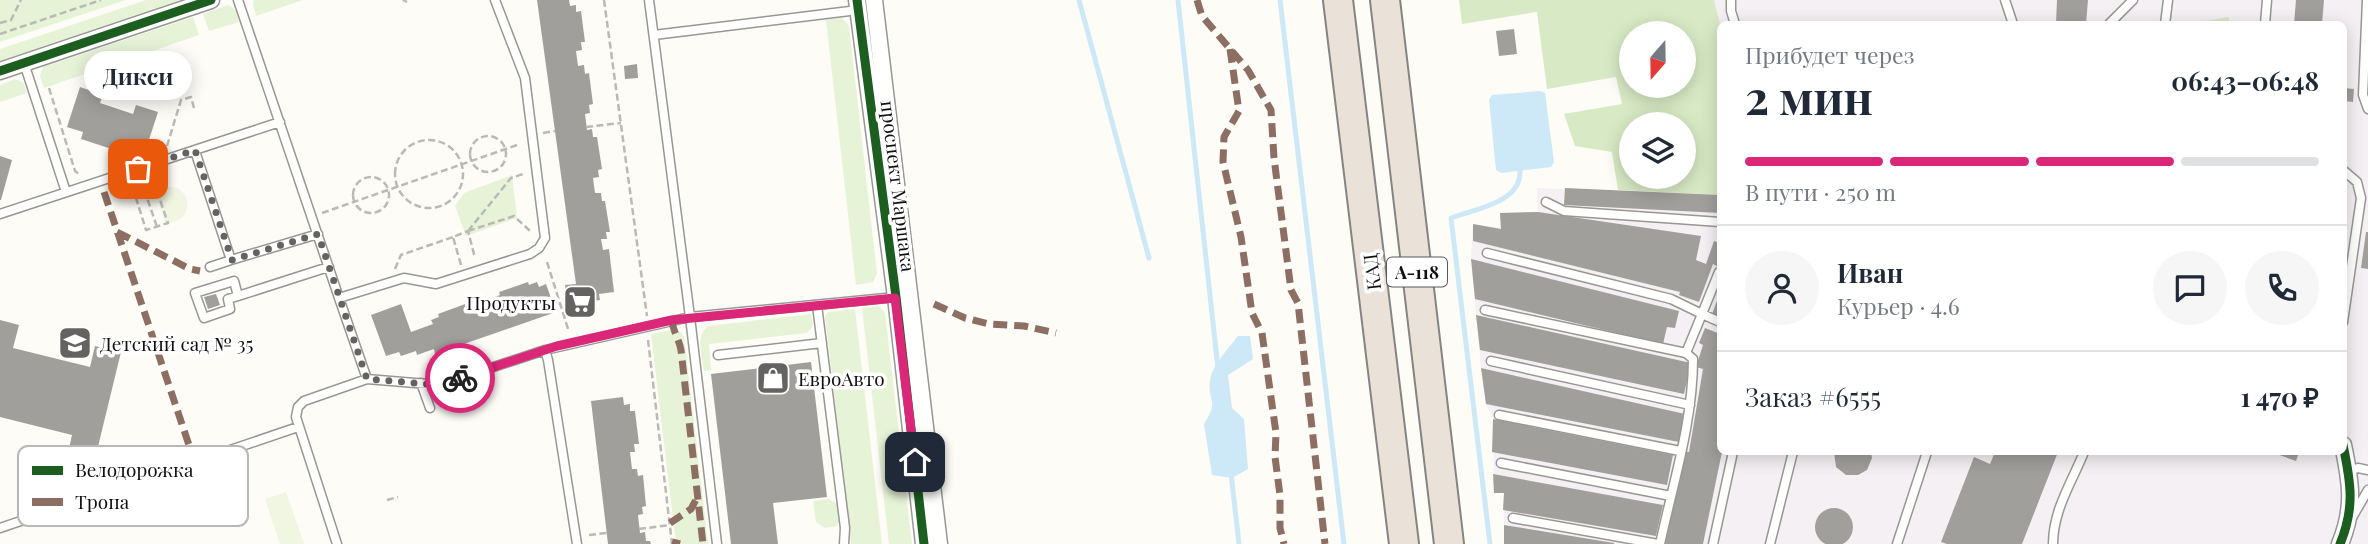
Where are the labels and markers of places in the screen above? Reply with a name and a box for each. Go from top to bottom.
callout: Дикси [84,50,192,99]
pin [108,139,168,199]
supermarket icon: Продукты [561,283,599,321]
place label: Продукты [466,289,556,315]
school or university icon: Детский сад № 35 [56,324,94,362]
place label: Детский сад № 35 [100,330,253,356]
shop icon: ЕвроАвто [754,359,792,397]
place label: ЕвроАвто [798,365,885,391]
pin [885,432,945,492]

